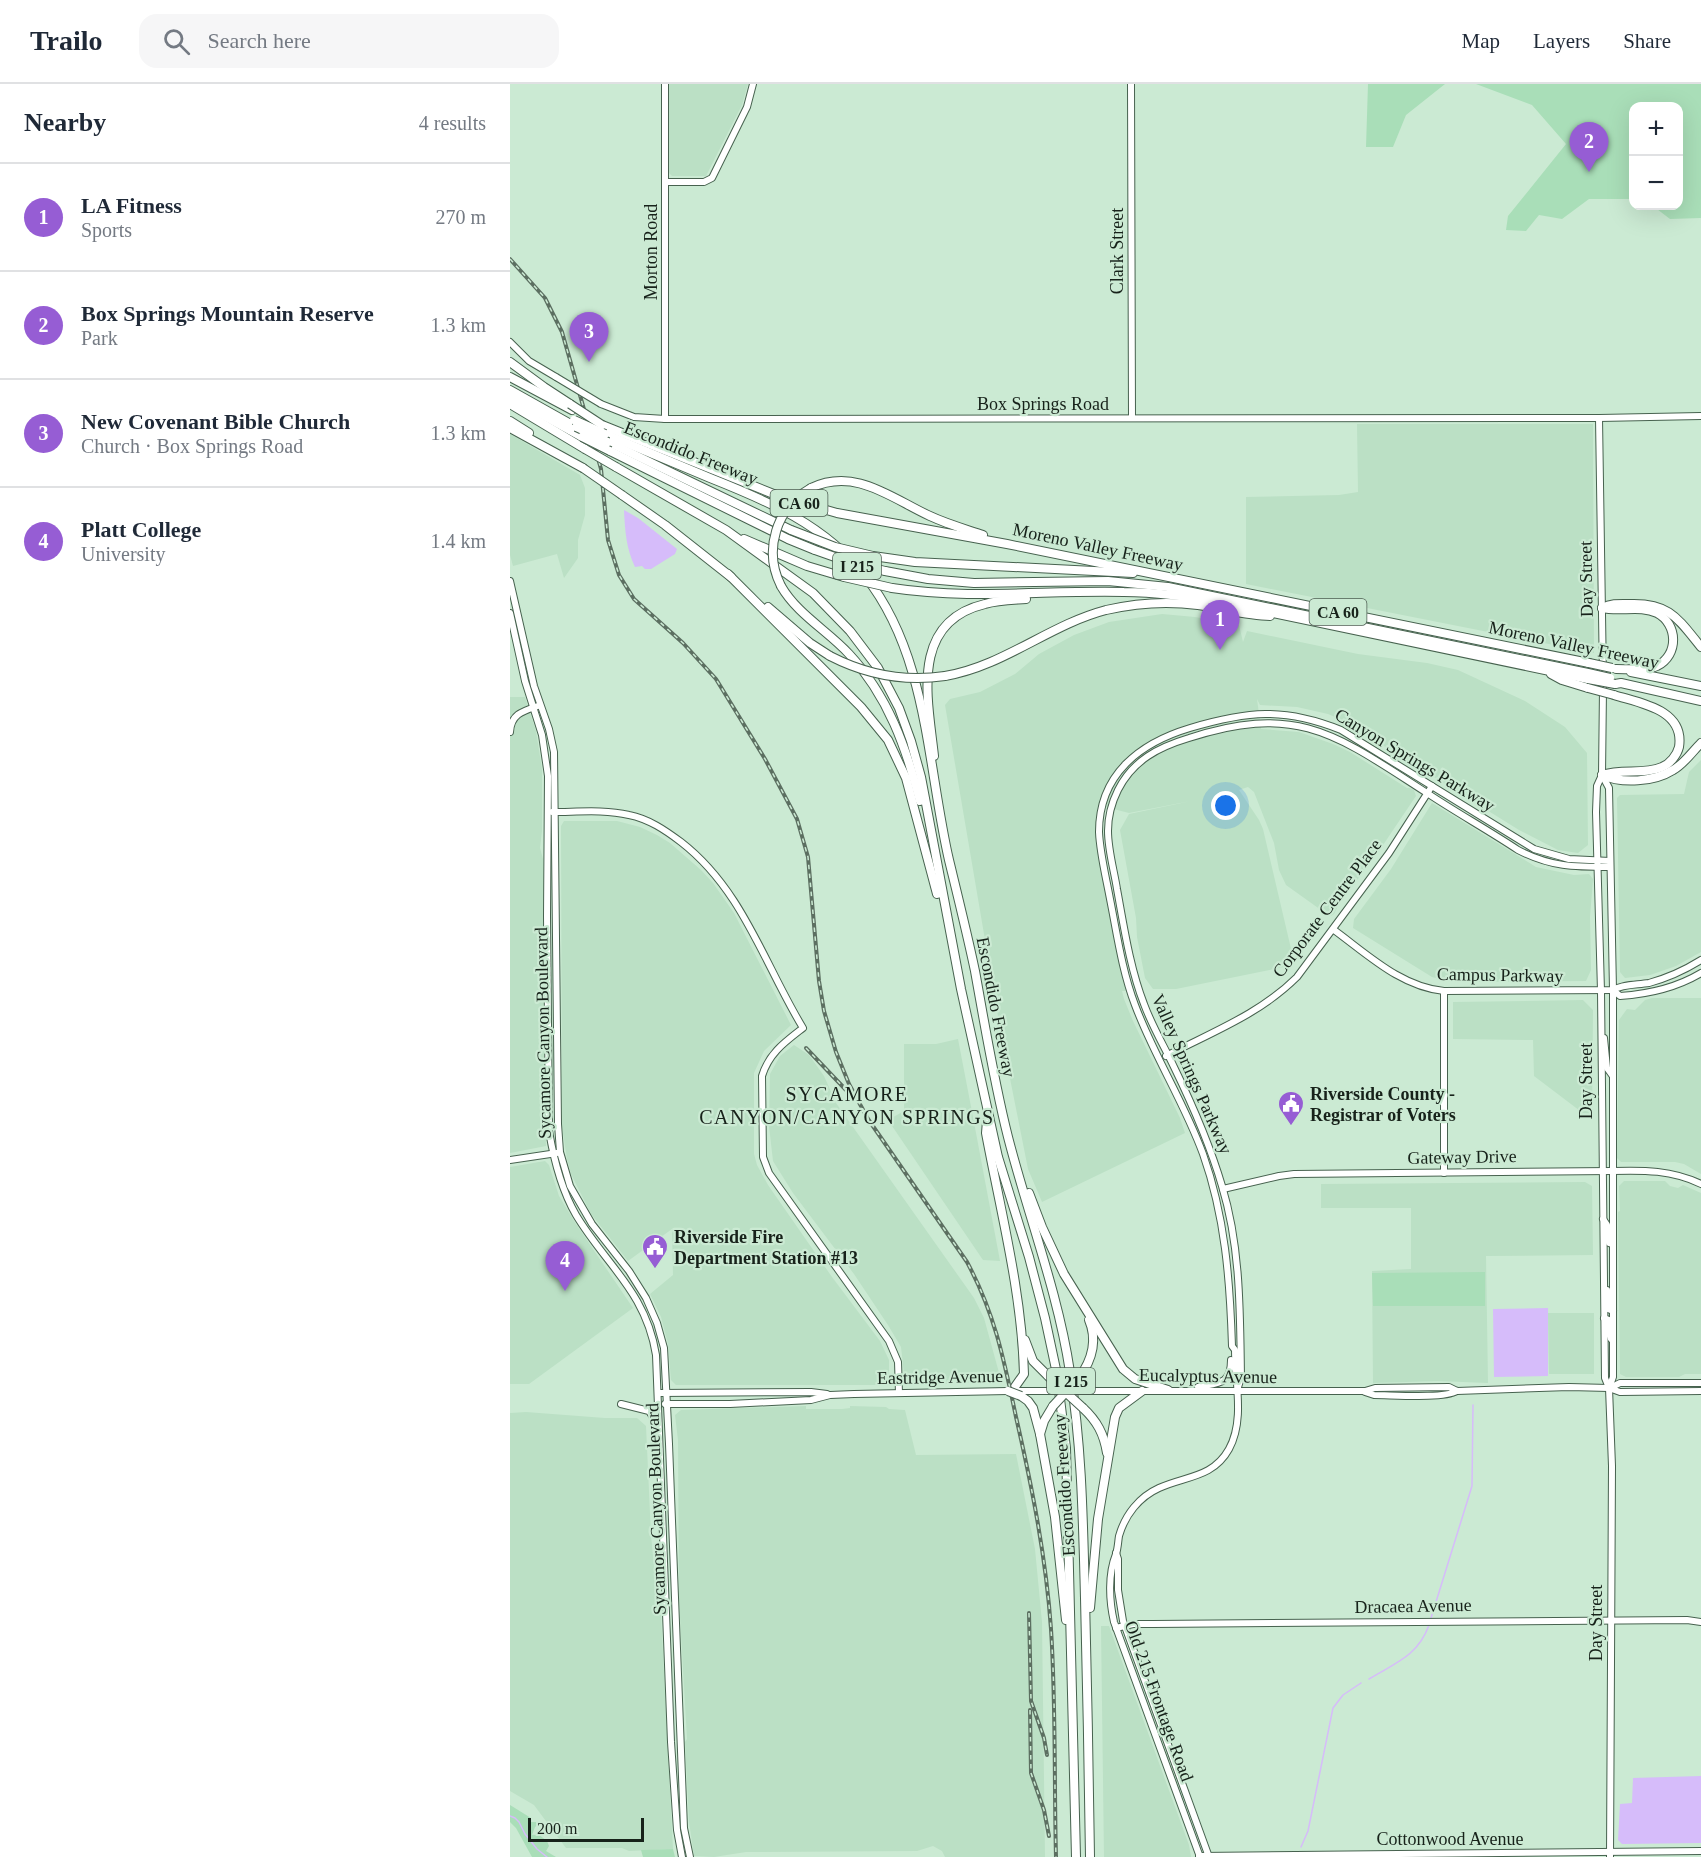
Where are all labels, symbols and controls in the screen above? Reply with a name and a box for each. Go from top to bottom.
search box [139,14,559,68]
text: Trailo [30,25,103,56]
icon: search [160,25,193,58]
text: Search here [208,28,311,53]
text: Map [1462,29,1500,53]
text: Layers [1533,29,1590,53]
text: Share [1623,29,1671,53]
map controls [1629,102,1683,210]
button: + [1629,102,1683,156]
text: Nearby [24,108,106,137]
text: 4 results [419,112,486,134]
pin: 2 [1570,122,1608,172]
button: − [1629,156,1683,210]
text: LA Fitness [81,193,182,218]
street label: Morton Road [641,204,661,300]
text: 1 [39,206,49,228]
text: 270 m [435,206,486,228]
street label: Clark Street [1107,208,1127,294]
text: Sports [81,219,132,241]
text: Box Springs Mountain Reserve [81,301,374,326]
pin: 3 [570,312,608,362]
text: 2 [39,314,49,336]
text: 1.3 km [430,314,486,336]
text: Park [81,327,118,349]
street label: Box Springs Road [977,394,1109,414]
text: New Covenant Bible Church [81,409,350,434]
street label: Escondido Freeway [621,417,761,489]
text: 3 [39,422,49,444]
text: 1.3 km [430,422,486,444]
text: Church · Box Springs Road [81,435,303,457]
road number: CA 60 [770,490,828,516]
text: Platt College [81,517,201,542]
street label: Moreno Valley Freeway [1011,519,1185,575]
text: 4 [39,530,49,552]
text: 1.4 km [430,530,486,552]
street label: Day Street [1575,541,1597,617]
text: University [81,543,165,565]
road number: I 215 [833,553,881,579]
road number: CA 60 [1310,599,1366,625]
pin: 1 [1200,600,1240,650]
street label: Moreno Valley Freeway [1487,617,1661,673]
street label: Canyon Springs Parkway [1331,704,1499,816]
your location [1211,791,1240,820]
street label: Corporate Centre Place [1268,835,1386,981]
street label: Sycamore Canyon Boulevard [531,927,555,1139]
street label: Escondido Freeway [973,935,1019,1079]
street label: Campus Parkway [1437,964,1563,986]
street label: Valley Springs Parkway [1148,991,1236,1157]
street label: Day Street [1576,1043,1596,1119]
district label: SYCAMORE CANYON/CANYON SPRINGS [699,1083,995,1128]
place label: Riverside County - Registrar of Voters [1310,1084,1456,1125]
public building icon: Riverside County - Registrar of Voters [1276,1089,1306,1127]
street label: Gateway Drive [1407,1146,1517,1168]
place label: Riverside Fire Department Station #13 [674,1227,858,1268]
public building icon: Riverside Fire Department Station #13 [640,1232,670,1270]
pin: 4 [546,1242,584,1291]
street label: Eucalyptus Avenue [1139,1365,1277,1387]
street label: Eastridge Avenue [877,1366,1003,1388]
road number: I 215 [1047,1368,1095,1394]
street label: Sycamore Canyon Boulevard [642,1403,670,1615]
street label: Escondido Freeway [1049,1413,1079,1557]
street label: Day Street [1586,1585,1606,1661]
street label: Dracaea Avenue [1354,1595,1472,1617]
street label: Old 215 Frontage Road [1121,1618,1197,1784]
scale bar [528,1815,644,1842]
text: 200 m [537,1820,577,1837]
street label: Cottonwood Avenue [1376,1829,1524,1849]

